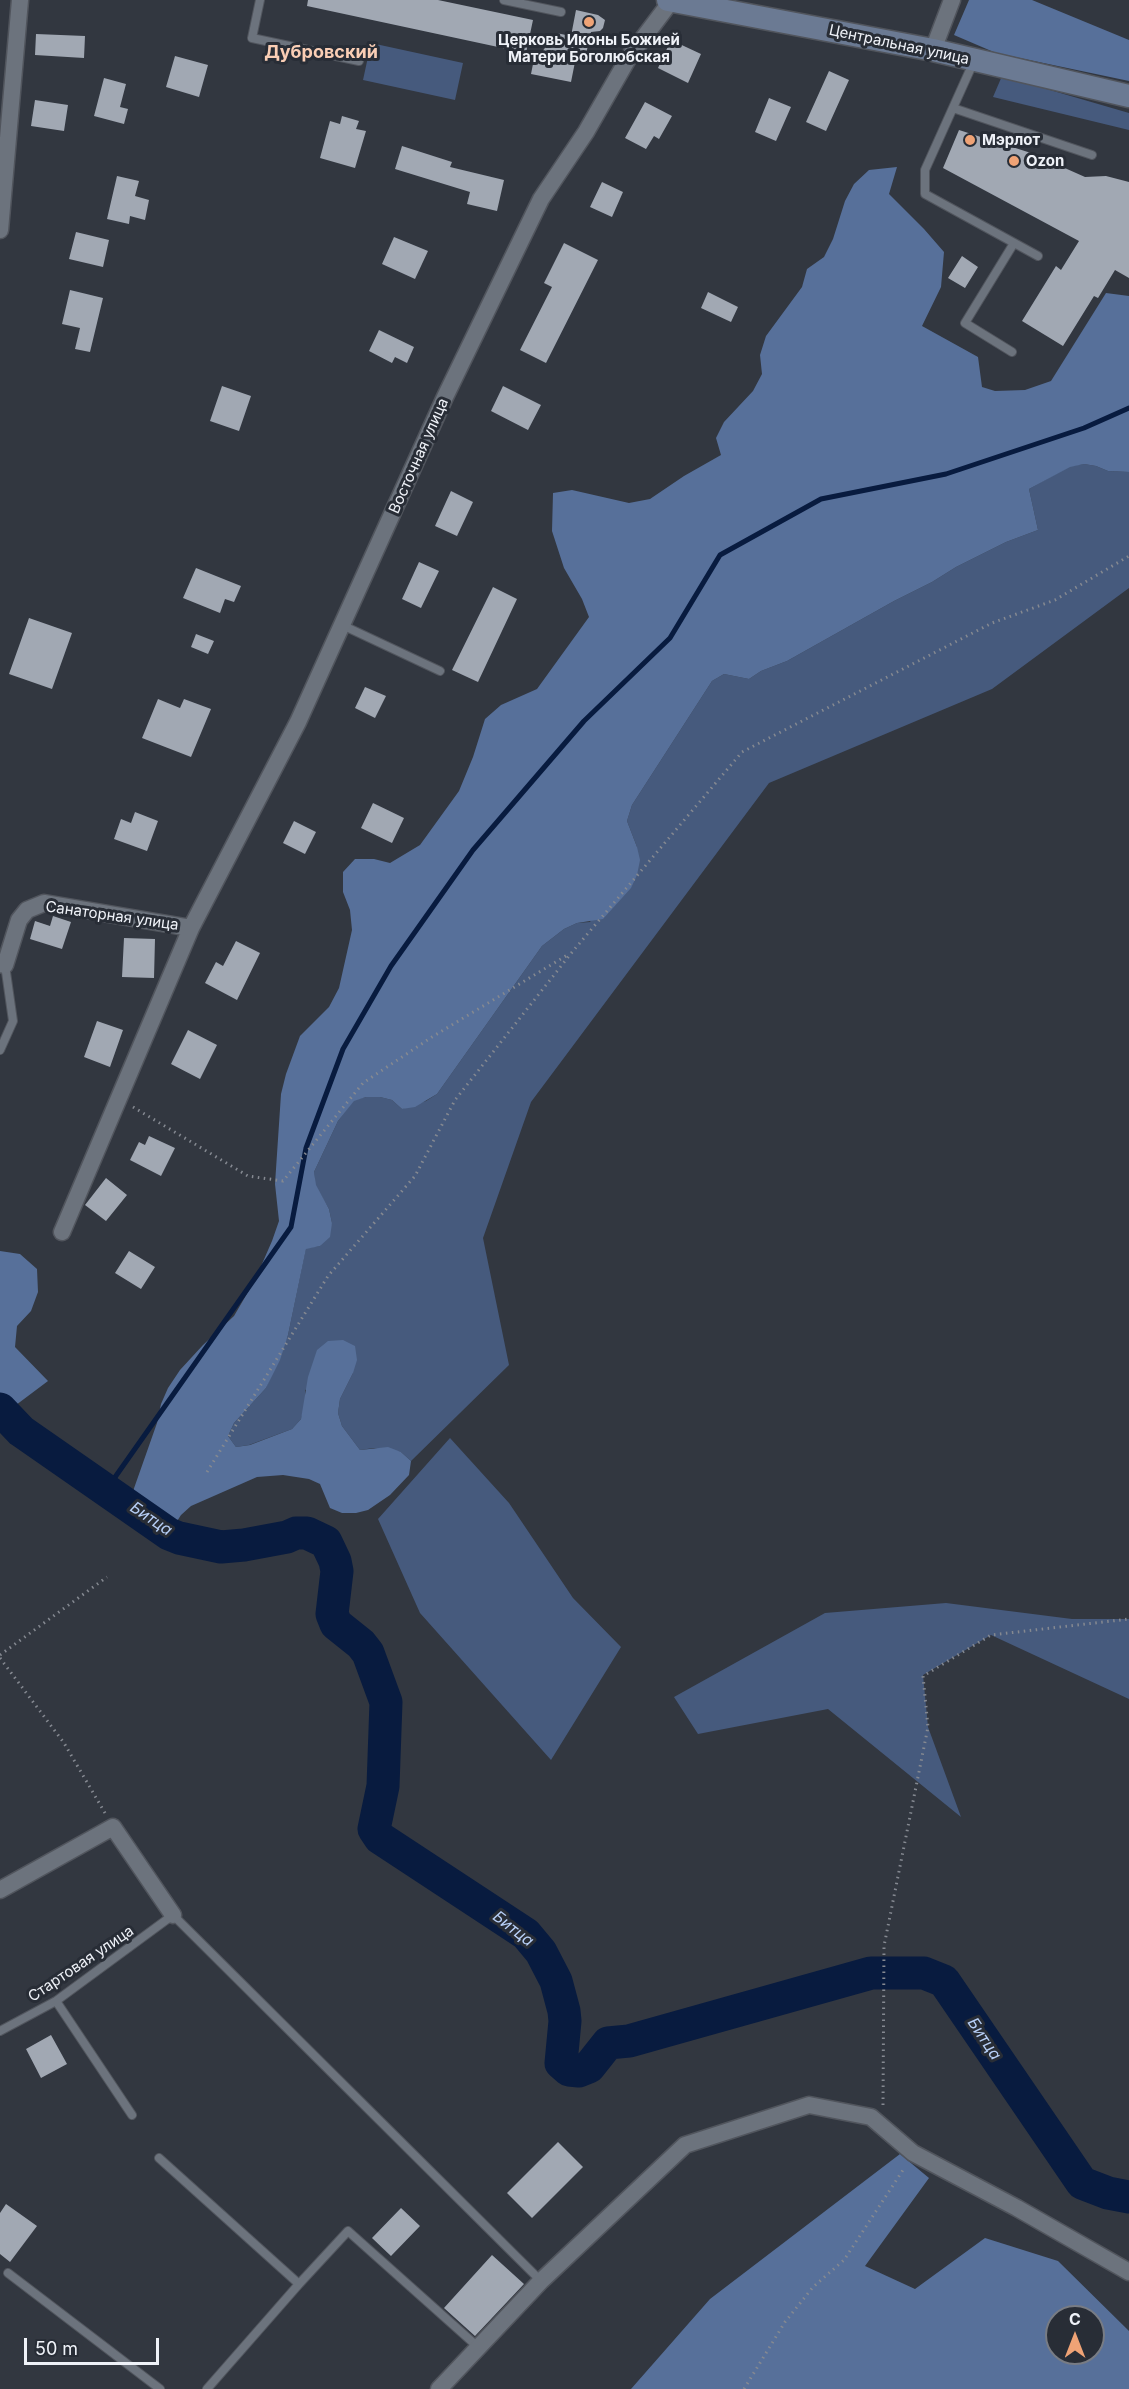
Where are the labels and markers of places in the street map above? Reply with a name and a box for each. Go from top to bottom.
marker: Церковь Иконы Божией Матери Боголюбская [582,15,596,29]
place label: Церковь Иконы Божией Матери Боголюбская [498,31,680,66]
place label: Мэрлот [982,131,1040,149]
marker: Мэрлот [963,133,977,147]
place label: Ozon [1026,152,1064,170]
marker: Ozon [1007,154,1021,168]

